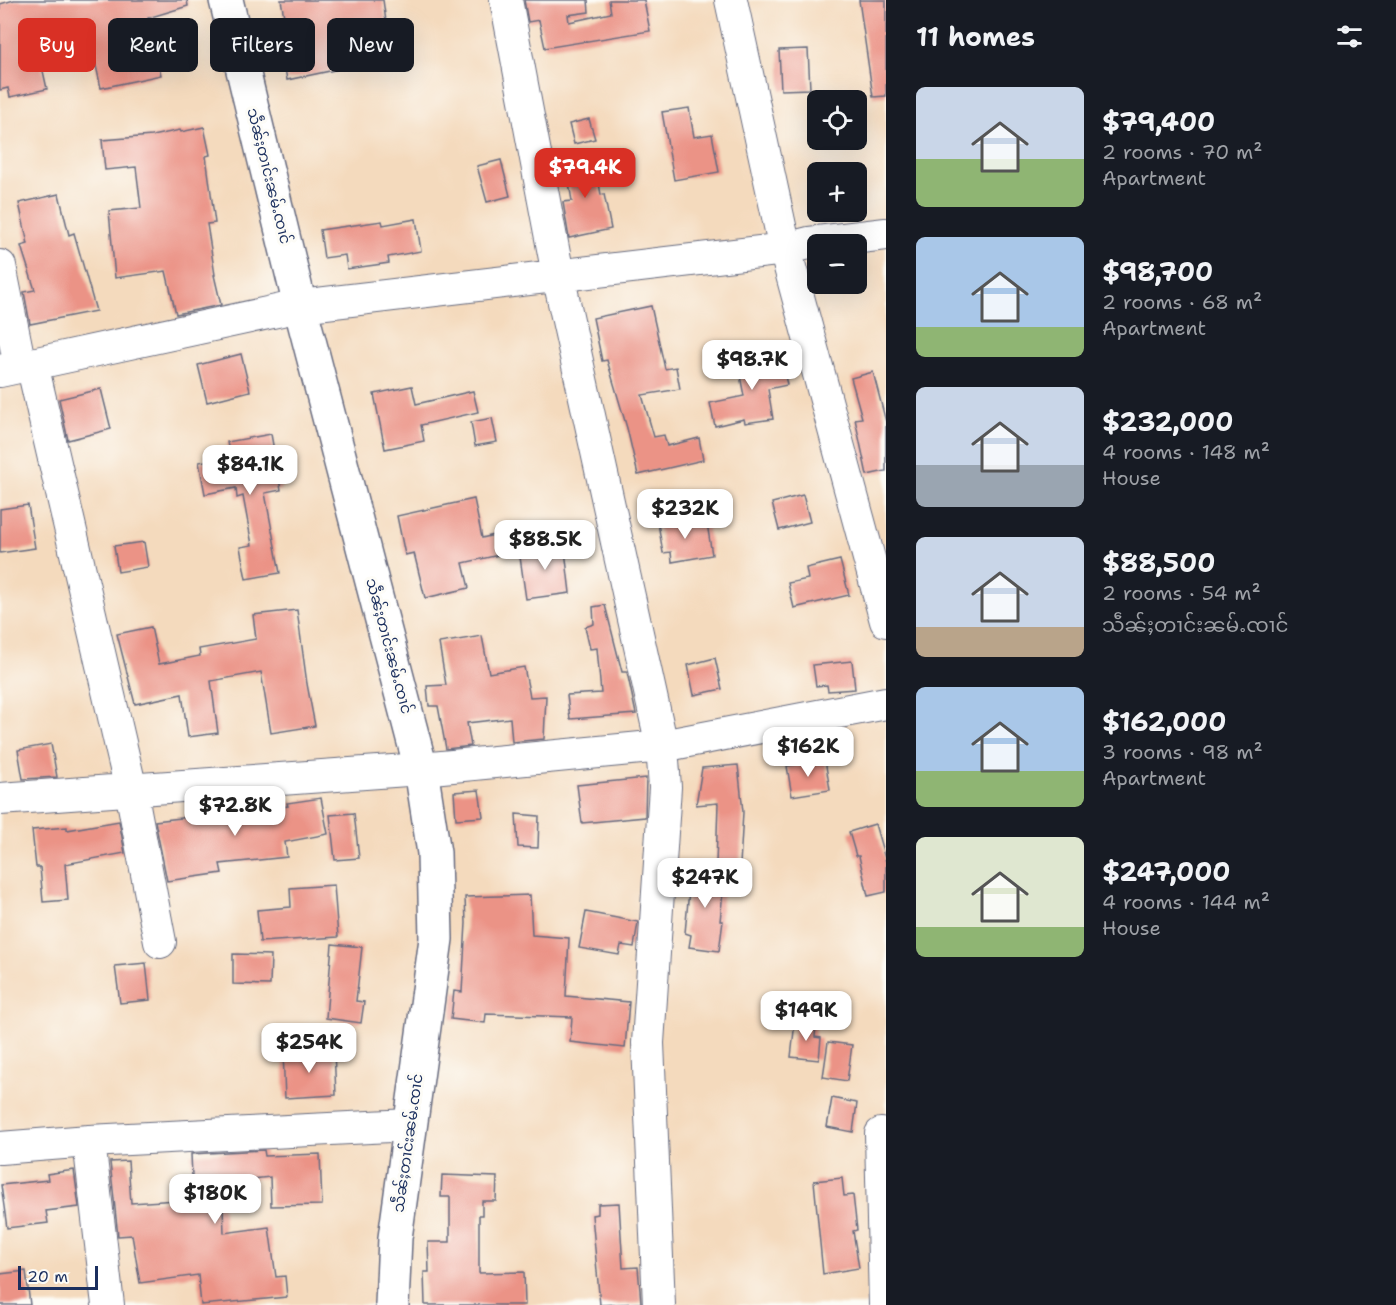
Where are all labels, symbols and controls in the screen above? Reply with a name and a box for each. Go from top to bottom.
chip: Buy [18,18,96,72]
chip: Rent [108,18,198,72]
chip: Filters [210,18,315,72]
chip: New [327,18,414,72]
text: 11 homes [916,19,1035,54]
icon: filters [1333,20,1366,53]
map controls [807,90,867,294]
button: locate [807,90,867,150]
text: $79,400 [1102,104,1215,139]
street label: သဵၼ်ႈတၢင်းၼမ်ႉၸၢင် [242,106,296,246]
icon: home [964,111,1036,183]
text: 2 rooms · 70 m² [1102,139,1263,165]
pin: $79.4K [536,148,634,199]
text: $79.4K [548,154,622,180]
button: + [807,162,867,222]
text: Apartment [1102,165,1206,191]
button: − [807,234,867,294]
text: $98,700 [1102,254,1213,289]
icon: home [964,261,1036,333]
text: 2 rooms · 68 m² [1102,289,1262,315]
text: Apartment [1102,315,1206,341]
pin: $98.7K [703,340,801,391]
text: $98.7K [716,346,788,372]
text: $232,000 [1102,404,1233,439]
icon: home [964,411,1036,483]
text: 4 rooms · 148 m² [1102,439,1270,465]
pin: $84.1K [201,445,299,496]
text: $84.1K [216,451,284,477]
text: House [1102,465,1161,491]
pin: $232K [643,489,727,540]
text: $232K [651,495,719,521]
pin: $88.5K [496,520,594,571]
text: $88.5K [508,526,582,552]
text: $88,500 [1102,545,1215,580]
icon: home [964,561,1036,633]
street label: သဵၼ်ႈတၢင်းၼမ်ႉၸၢင် [361,576,417,716]
text: 2 rooms · 54 m² [1102,580,1261,606]
text: သဵၼ်ႈတၢင်းၼမ်ႉၸၢင် [1102,612,1288,638]
text: $162,000 [1102,704,1226,739]
icon: home [964,711,1036,783]
pin: $162K [766,727,850,778]
text: $162K [777,733,839,759]
text: 3 rooms · 98 m² [1102,739,1263,765]
text: Apartment [1102,765,1206,791]
pin: $72.8K [186,786,284,837]
text: $72.8K [198,792,272,818]
text: $247,000 [1102,854,1231,889]
pin: $247K [663,858,747,909]
icon: home [964,861,1036,933]
text: $247K [671,864,739,890]
text: 4 rooms · 144 m² [1102,889,1270,915]
text: House [1102,915,1161,941]
pin: $149K [764,991,848,1042]
text: $149K [775,997,837,1023]
pin: $254K [267,1023,351,1074]
text: $254K [275,1029,343,1055]
street label: သဵၼ်ႈတၢင်းၼမ်ႉၸၢင် [388,1072,428,1214]
pin: $180K [173,1174,257,1225]
text: $180K [183,1180,247,1206]
scale bar [18,1263,98,1290]
text: 20 m [27,1266,68,1287]

